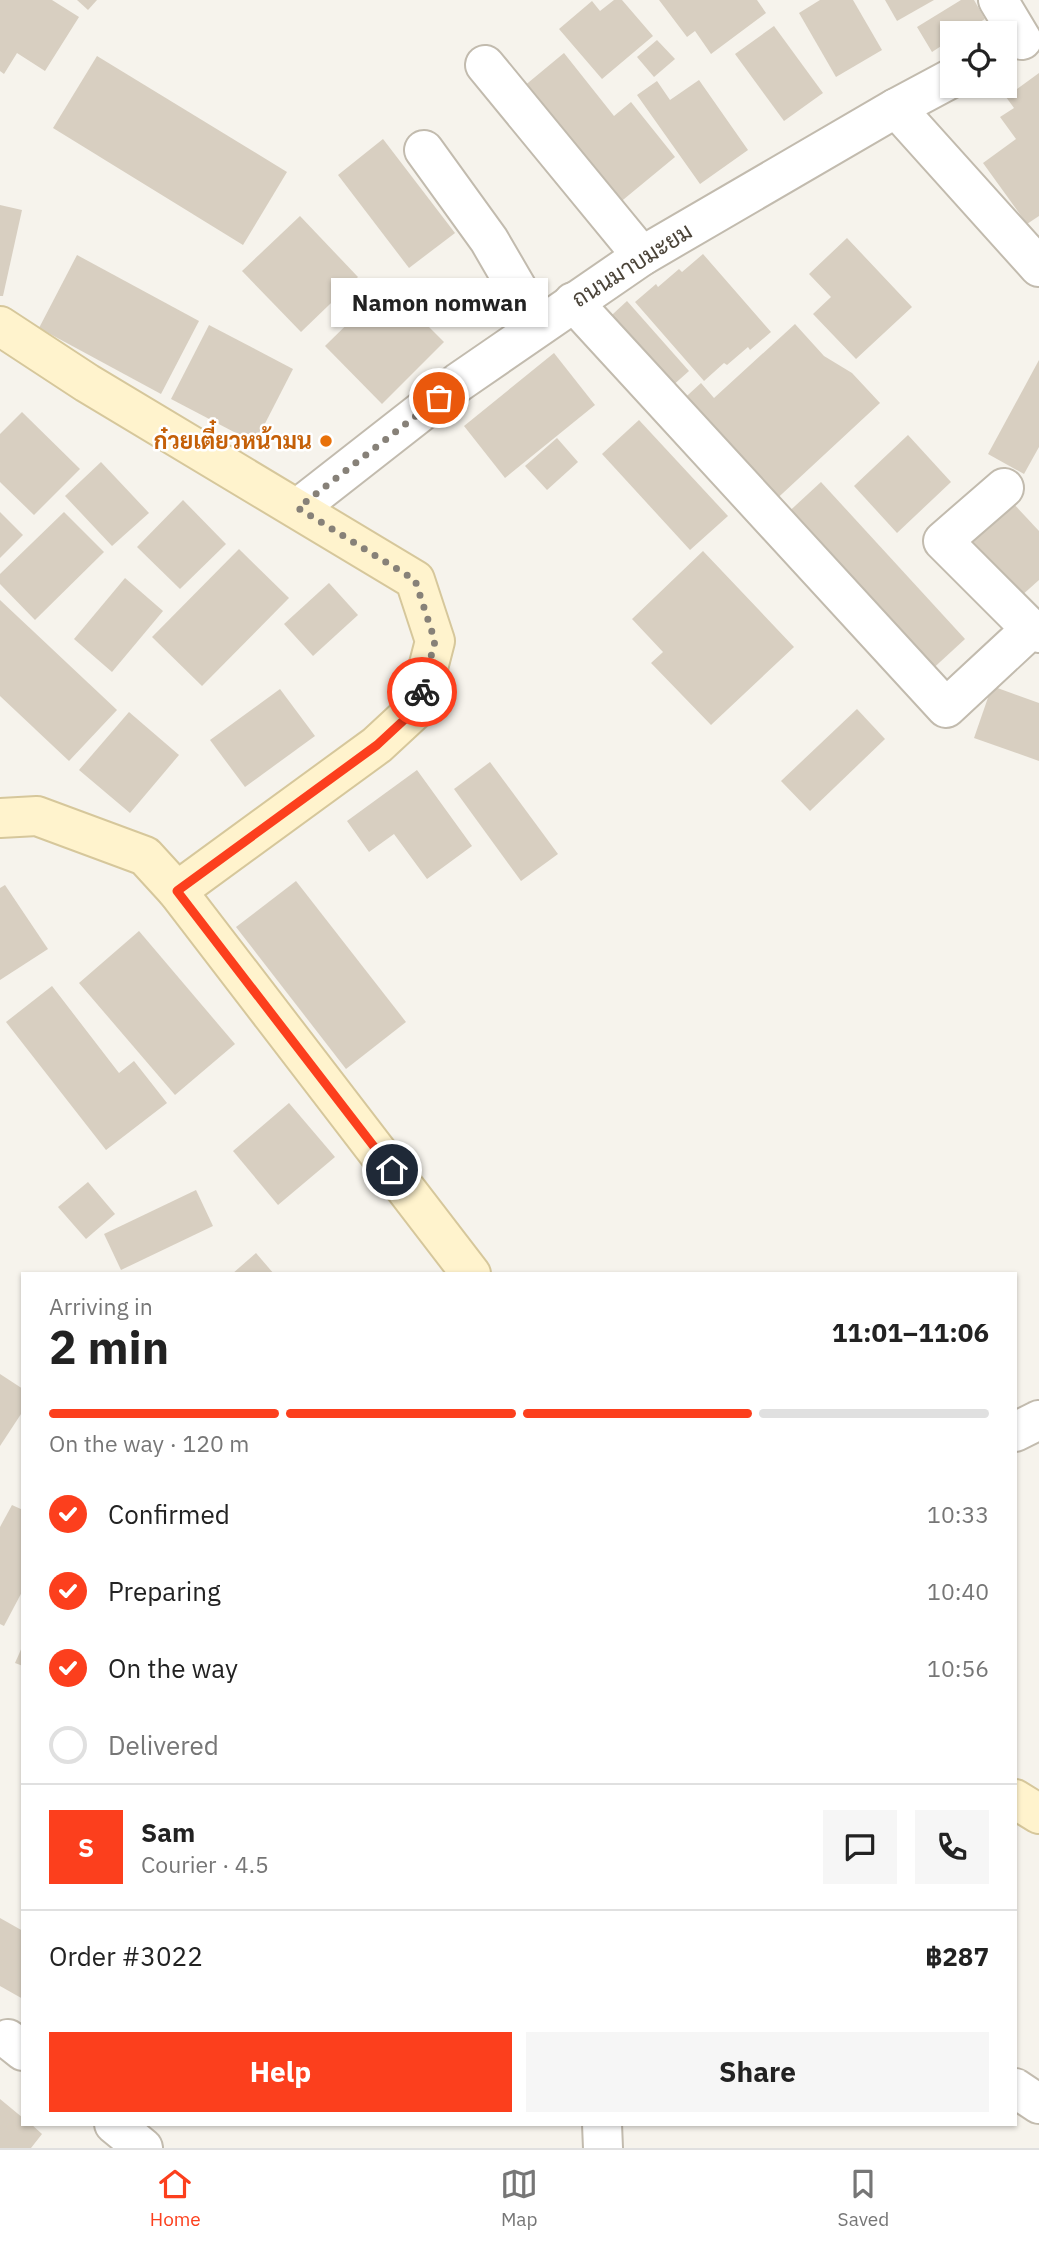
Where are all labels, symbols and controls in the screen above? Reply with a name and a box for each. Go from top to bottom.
map controls [940,21,1017,98]
button: locate [940,21,1017,98]
street label: ถนนมาบมะยม [566,215,697,313]
callout: Namon nomwan [330,279,548,328]
text: Namon nomwan [352,287,527,317]
pin [409,368,469,428]
icon: bag [420,379,458,417]
place label: ก๋วยเตี๋ยวหน้ามน [154,419,312,455]
marker: ก๋วยเตี๋ยวหน้ามน [318,433,334,449]
courier [387,657,457,727]
icon: bike [403,673,441,711]
pin [362,1140,422,1200]
icon: home [373,1151,411,1189]
text: Arriving in [49,1291,153,1321]
text: 11:01–11:06 [832,1315,989,1349]
text: 2 min [49,1317,169,1377]
text: On the way · 120 m [49,1428,249,1458]
icon: check [49,1495,87,1533]
text: Confirmed [108,1497,230,1531]
text: 10:33 [927,1499,989,1529]
icon: check [49,1572,87,1610]
text: Preparing [108,1574,221,1608]
text: 10:40 [927,1576,989,1606]
icon: check [49,1649,87,1687]
text: On the way [108,1651,238,1685]
text: 10:56 [927,1653,989,1683]
text: Delivered [108,1728,219,1762]
button: chat [823,1810,897,1884]
button: phone [915,1810,989,1884]
text: Sam [141,1815,195,1849]
text: S [78,1830,94,1864]
text: Courier · 4.5 [141,1849,269,1879]
text: Order #3022 [49,1939,203,1973]
text: ฿287 [925,1939,989,1973]
button: Help [49,2032,512,2112]
button: Share [526,2032,989,2112]
tab: Home [150,2165,201,2231]
tab: Map [500,2165,538,2231]
tab: Saved [838,2165,889,2231]

